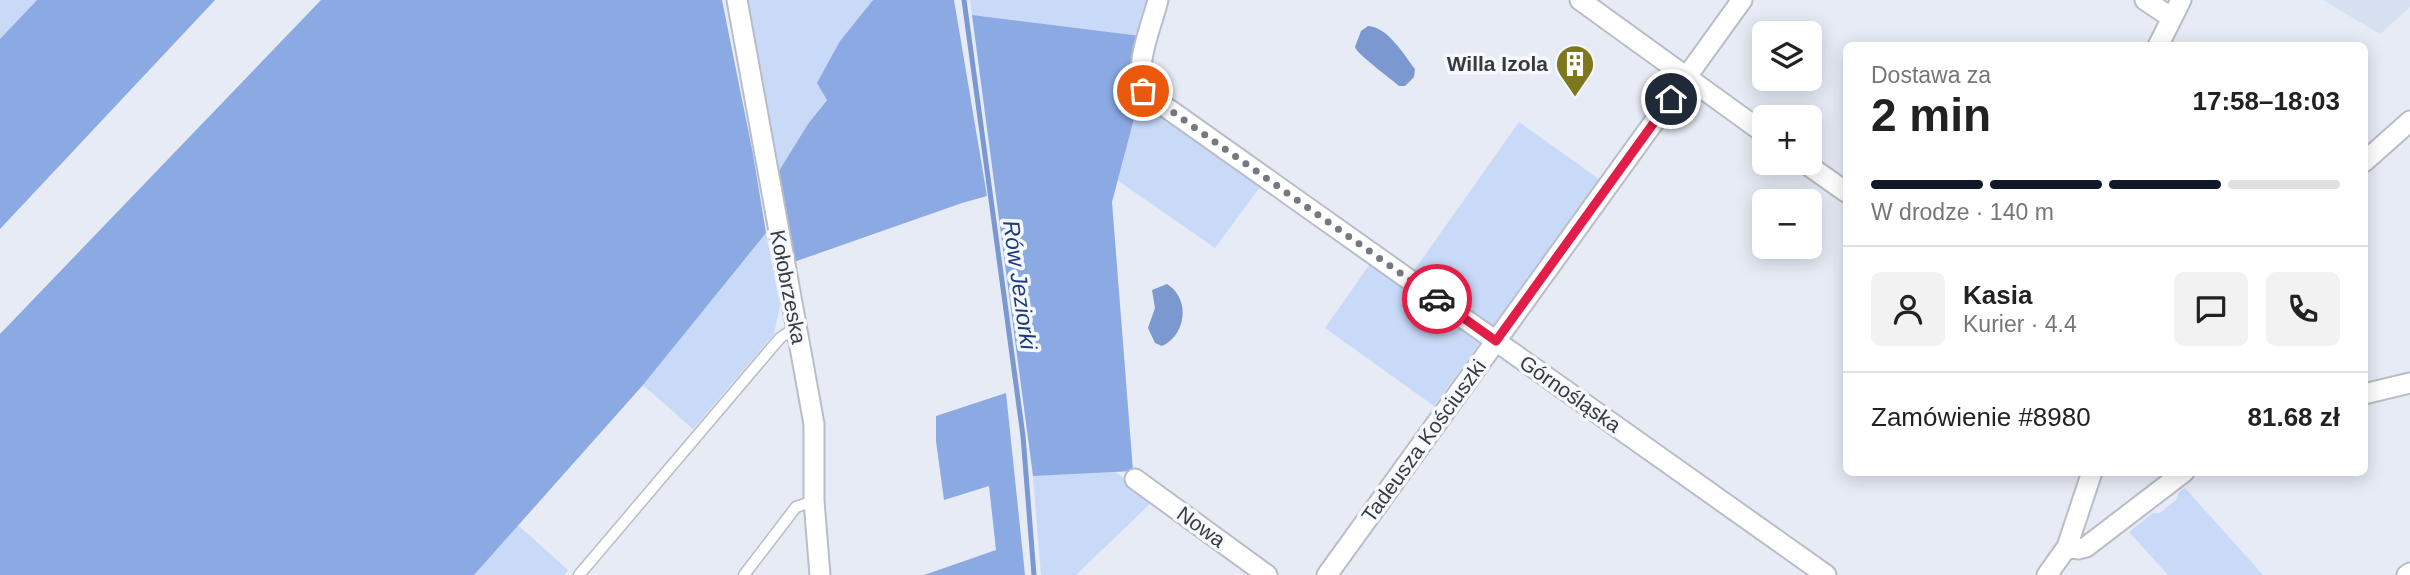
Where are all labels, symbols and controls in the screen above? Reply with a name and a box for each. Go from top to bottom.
map controls [1752,21,1822,259]
button: layers [1752,21,1822,91]
building icon: Willa Izola [1554,43,1596,98]
place label: Willa Izola [1447,52,1548,75]
pin [1113,61,1173,121]
text: Dostawa za [1871,62,1991,88]
pin [1641,69,1701,129]
icon: bag [1124,72,1162,110]
icon: home [1652,80,1690,118]
text: 17:58–18:03 [2193,86,2340,116]
text: 2 min [1871,89,1991,141]
button: + [1752,105,1822,175]
button: − [1752,189,1822,259]
text: W drodze · 140 m [1871,199,2054,225]
water label: Rów Jeziorki [998,219,1042,352]
street label: Kołobrzeska [766,228,811,346]
courier [1402,264,1472,334]
button: person [1871,272,1945,346]
button: chat [2174,272,2248,346]
button: phone [2266,272,2340,346]
icon: car [1418,280,1456,318]
text: Kasia [1963,280,2032,310]
text: Kurier · 4.4 [1963,311,2077,337]
street label: Górnośląska [1515,350,1625,437]
street label: Tadeusza Kościuszki [1357,355,1490,526]
text: Zamówienie #8980 [1871,402,2091,432]
text: 81.68 zł [2247,402,2340,432]
street label: Nowa [1173,502,1230,552]

